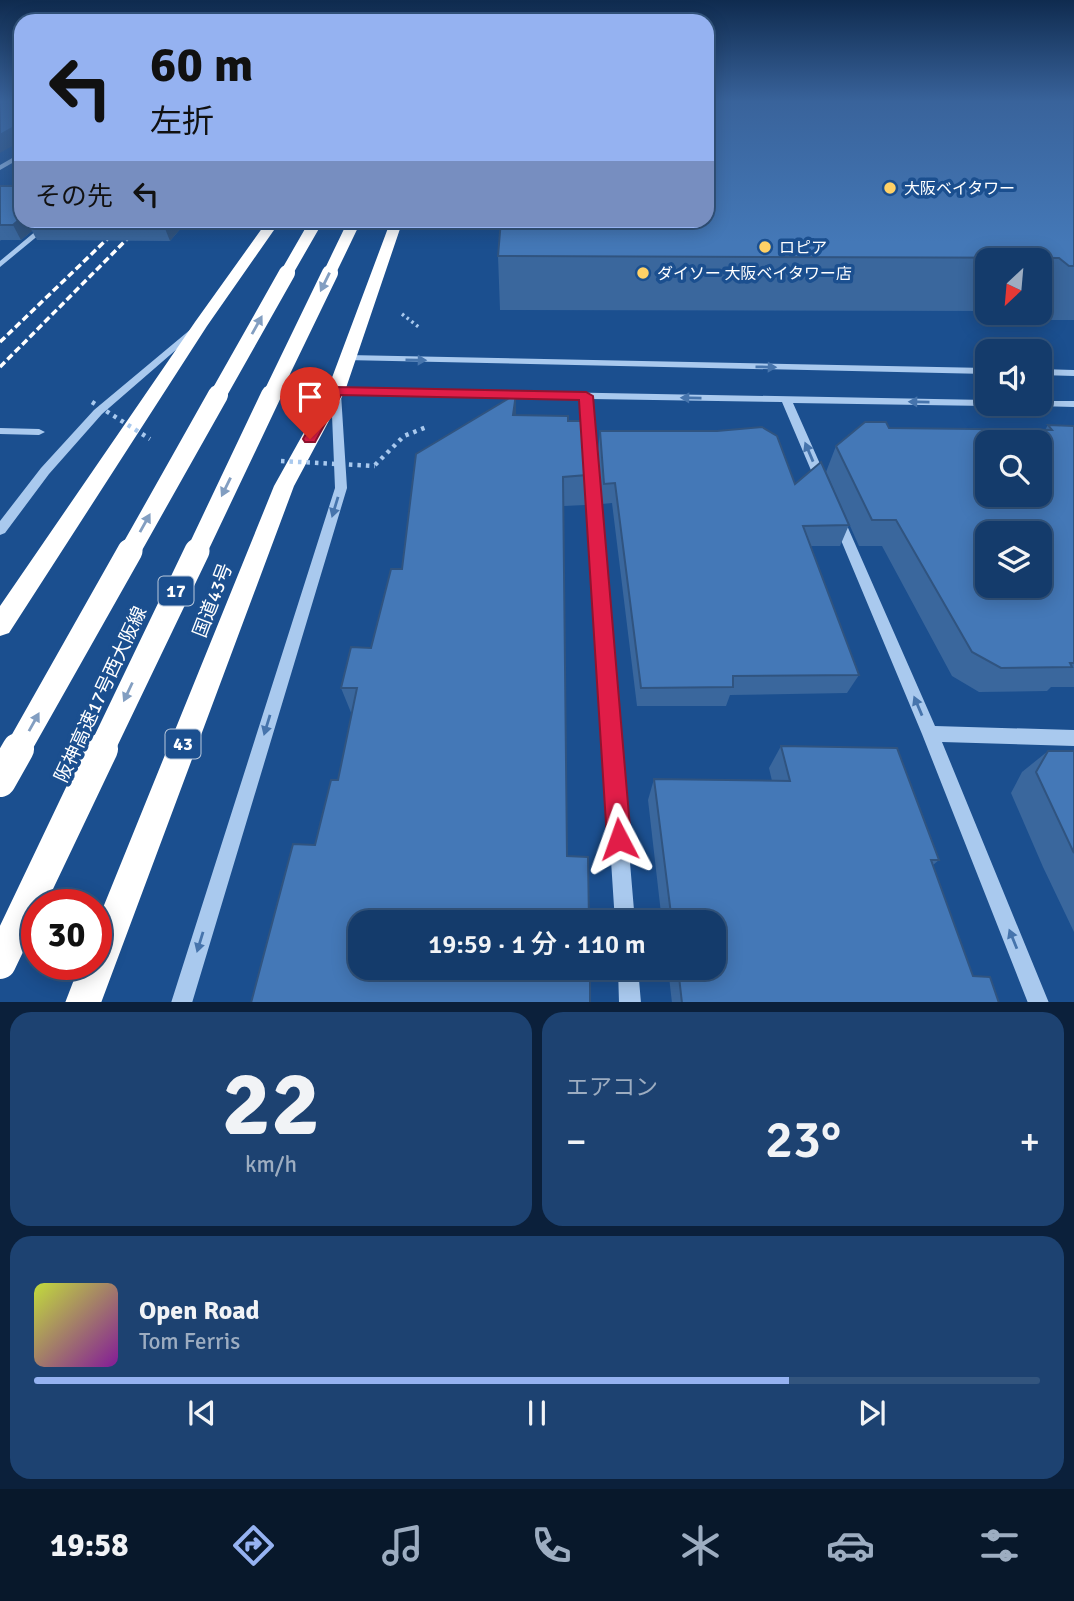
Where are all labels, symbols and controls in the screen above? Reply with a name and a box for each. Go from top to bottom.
text: 60 m [150,35,253,95]
icon: left [35,42,126,133]
text: 左折 [150,102,214,141]
icon: left [127,175,165,213]
place label: 大阪ベイタワー [904,179,1015,199]
marker: 大阪ベイタワー [882,180,898,196]
text: その先 [35,181,113,213]
place label: ロピア [779,238,827,258]
marker: ロピア [757,239,773,255]
north arrow [975,248,1052,326]
map controls [975,248,1052,598]
place label: ダイソー 大阪ベイタワー店 [657,264,852,284]
marker: ダイソー 大阪ベイタワー店 [635,265,651,281]
one-way arrow [320,272,331,292]
one-way arrow [251,316,263,335]
button: sound [975,339,1052,416]
one-way arrow [406,354,428,365]
one-way arrow [756,361,778,372]
pin [280,367,340,439]
icon: arrive [291,378,329,416]
one-way arrow [680,392,702,403]
one-way arrow [908,396,930,407]
button: search [975,430,1052,507]
one-way arrow [803,442,815,462]
one-way arrow [221,477,232,497]
one-way arrow [329,497,339,518]
one-way arrow [139,514,151,533]
button: layers [975,521,1052,598]
street label: 国道43号 [188,560,238,641]
road number: 17 [158,576,194,606]
street label: 阪神高速17号西大阪線 [50,603,152,786]
one-way arrow [122,682,134,702]
one-way arrow [912,696,924,716]
one-way arrow [28,712,40,731]
one-way arrow [262,714,272,735]
road number: 43 [166,730,200,758]
position arrow [582,802,656,876]
speed limit sign: 30 [21,889,112,980]
text: 19:59 · 1 分 · 110 m [428,929,646,961]
one-way arrow [1007,929,1018,950]
one-way arrow [194,932,204,953]
text: 22 [222,1048,320,1161]
text: エアコン [566,1073,658,1102]
text: 23° [765,1108,841,1172]
text: − [566,1118,587,1165]
text: + [1019,1118,1040,1165]
text: km/h [245,1150,297,1179]
text: Open Road [139,1295,260,1327]
text: Tom Ferris [139,1327,240,1356]
icon: previous [183,1394,221,1432]
icon: pause [518,1394,556,1432]
icon: next [853,1394,891,1432]
icon: directions [229,1521,278,1570]
icon: music [378,1521,427,1570]
icon: phone [527,1521,576,1570]
icon: climate [676,1521,725,1570]
icon: car [826,1521,875,1570]
icon: filters [975,1521,1024,1570]
text: 19:58 [50,1526,129,1565]

